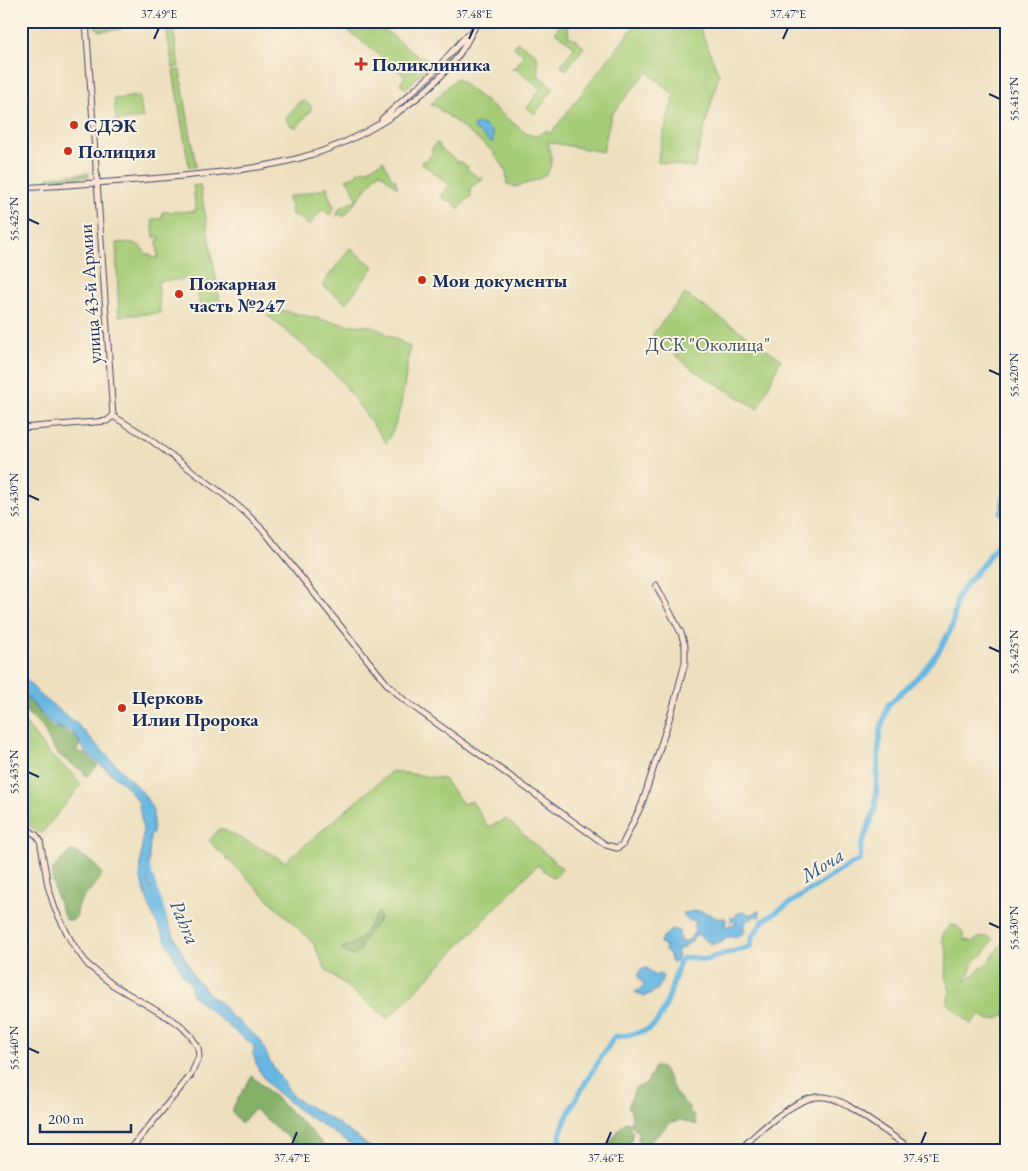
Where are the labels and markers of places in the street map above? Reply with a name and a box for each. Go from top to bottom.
place label: Поликлиника [372,52,491,77]
marker: Поликлиника [354,57,368,71]
place label: СДЭК [84,113,137,138]
marker: СДЭК [68,119,80,131]
place label: Полиция [78,139,156,164]
marker: Полиция [62,145,74,157]
place label: Мои документы [432,268,568,293]
place label: Пожарная часть №247 [189,271,286,318]
marker: Мои документы [416,274,428,286]
marker: Пожарная часть №247 [173,288,185,300]
place label: Церковь Илии Пророка [132,685,259,732]
marker: Церковь Илии Пророка [116,702,128,714]

